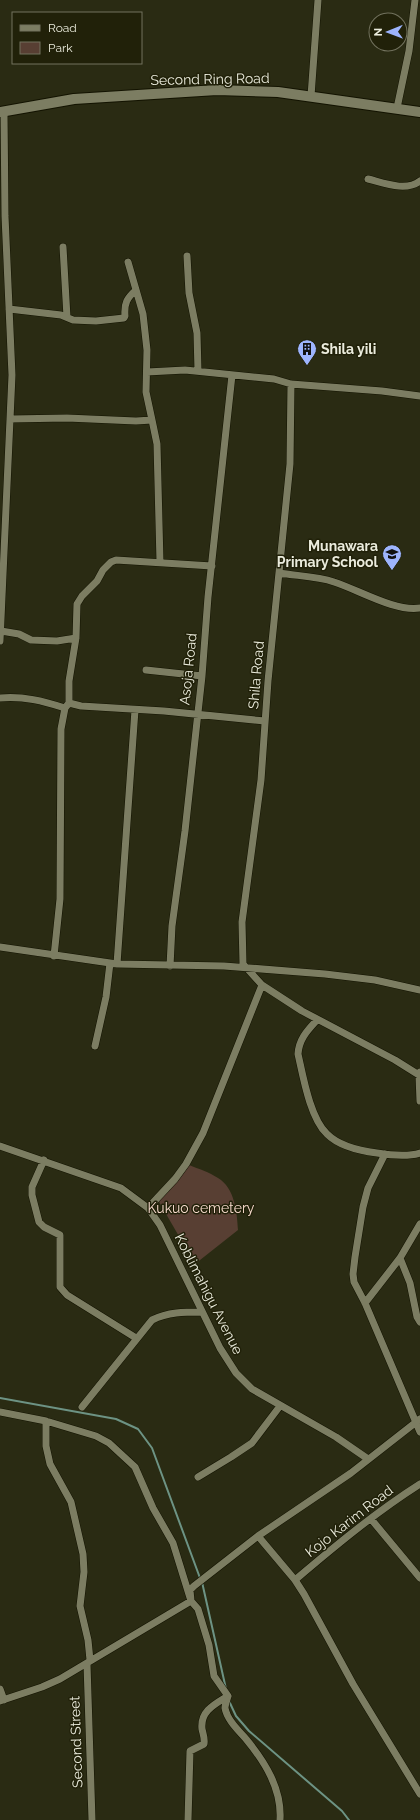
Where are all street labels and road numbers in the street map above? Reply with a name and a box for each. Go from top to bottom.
street label: Second Ring Road [150,70,270,88]
street label: Asoja Road [176,632,200,706]
street label: Shila Road [245,640,267,710]
street label: Koblimahigu Avenue [172,1231,246,1357]
street label: Kojo Karim Road [302,1482,396,1560]
street label: Second Street [66,1695,86,1788]

